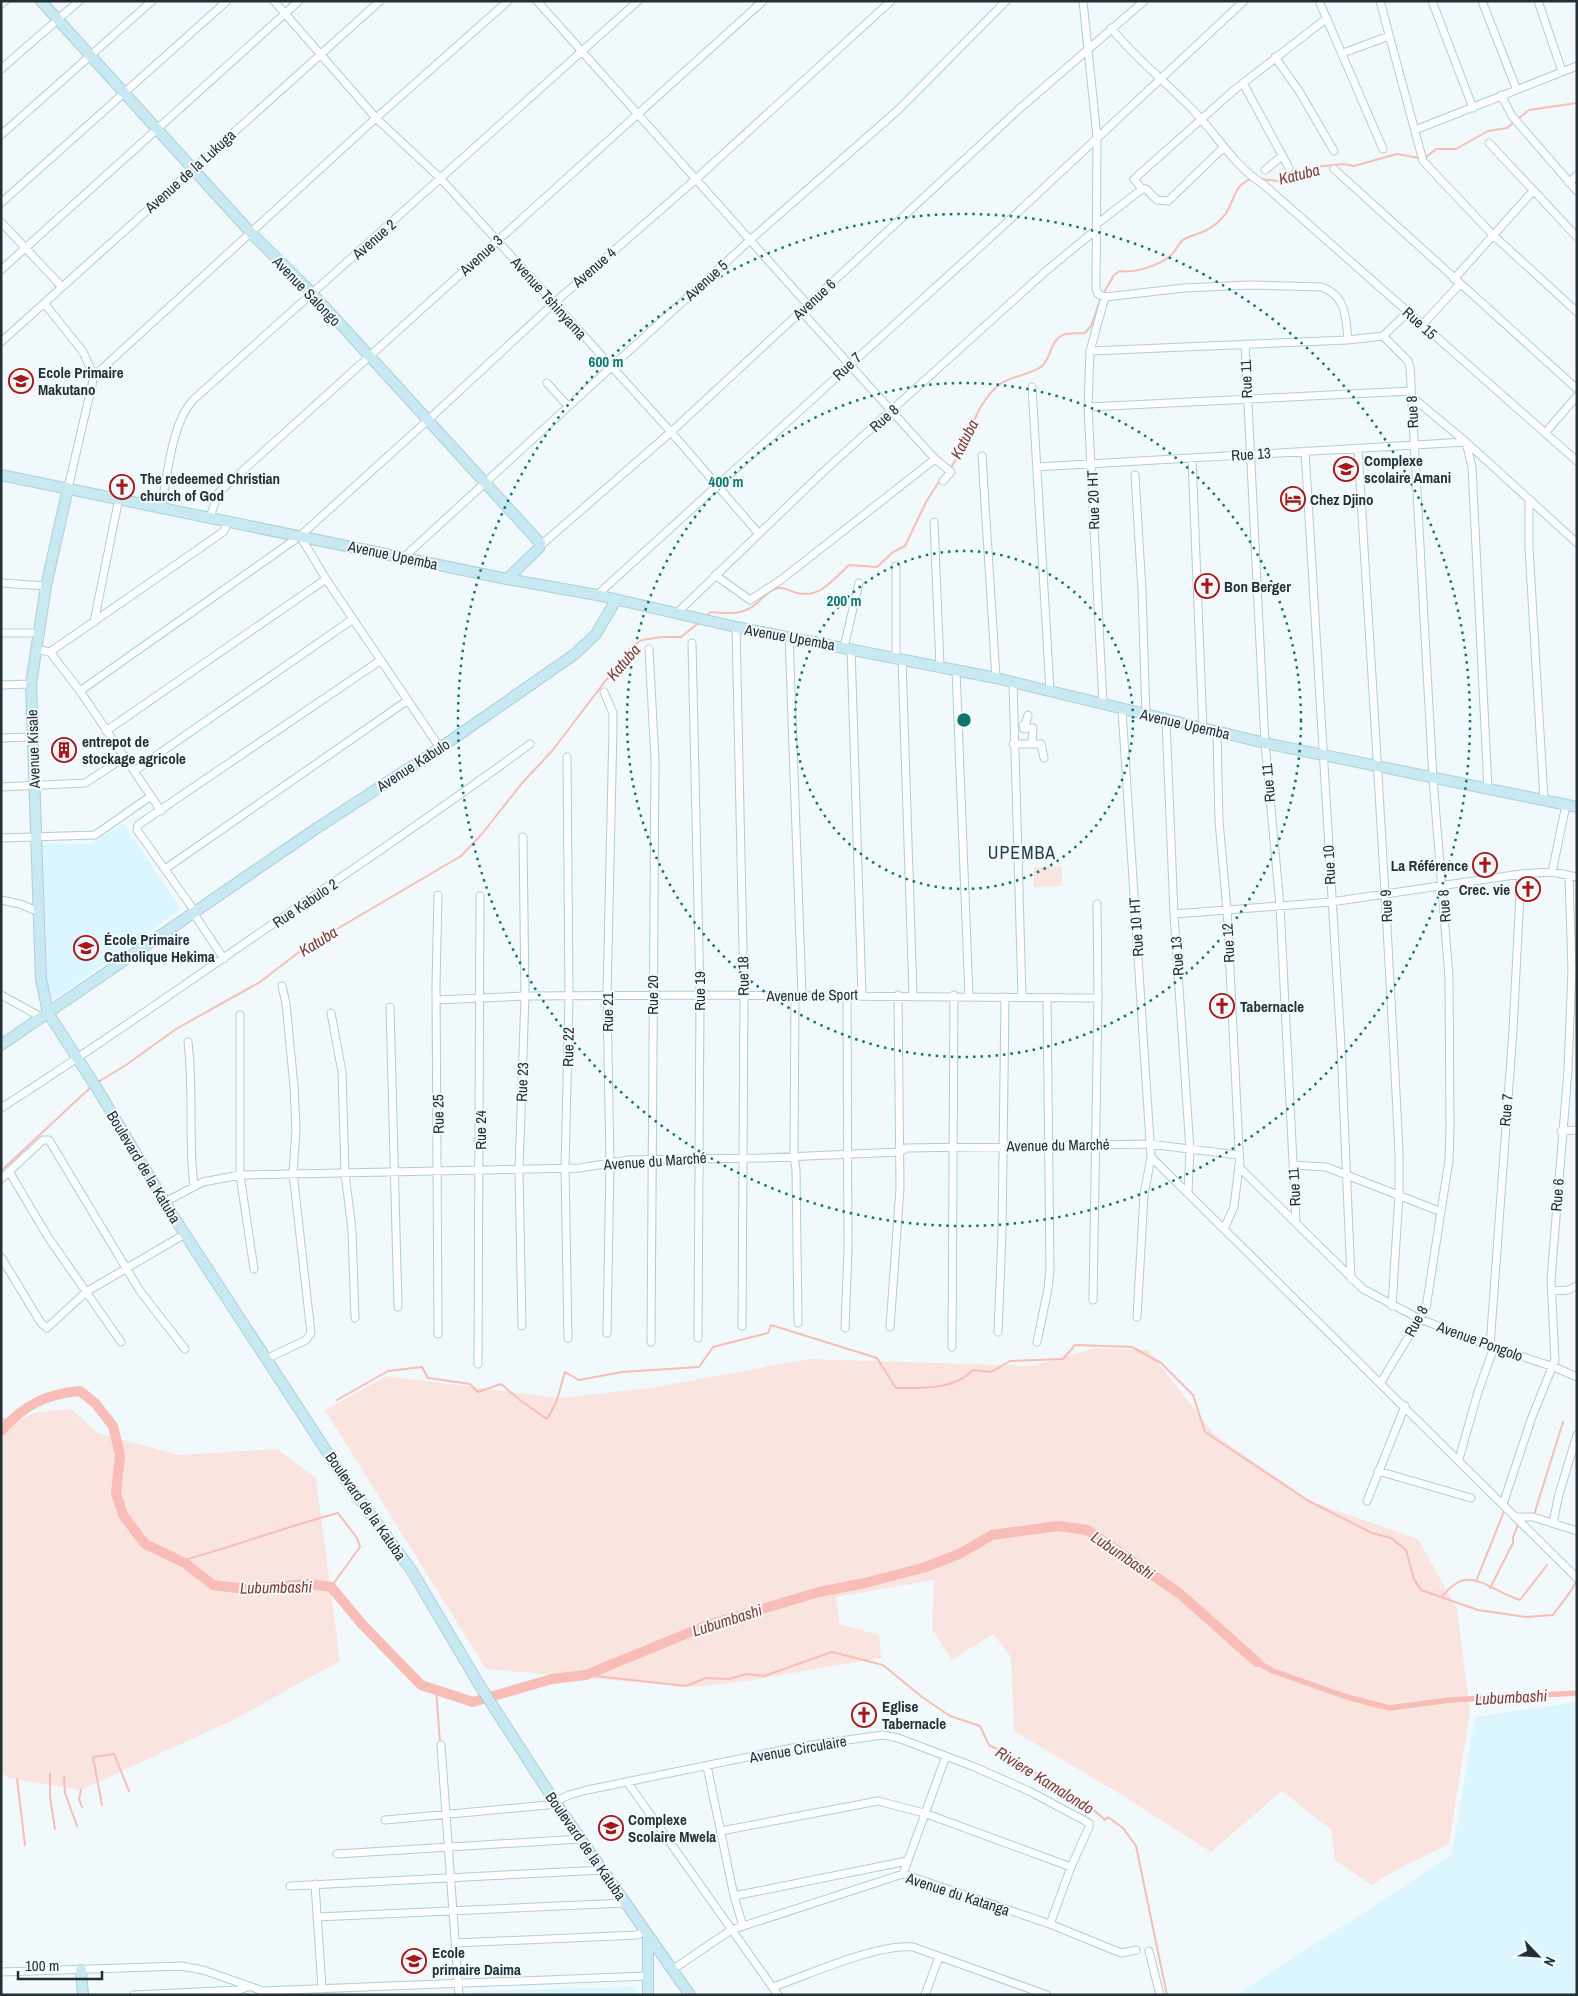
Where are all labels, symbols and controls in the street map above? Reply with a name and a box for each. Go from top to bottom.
street label: Avenue de la Lukuga [139,124,240,218]
water label: Katuba [1276,158,1322,190]
street label: Avenue 2 [347,214,401,265]
street label: Avenue 3 [454,230,507,281]
street label: Avenue 4 [567,242,621,293]
street label: Avenue Salongo [267,251,346,331]
street label: Avenue Tshinyama [506,251,592,344]
street label: Avenue 5 [679,255,732,306]
street label: Avenue 6 [787,274,840,325]
street label: Rue 15 [1398,302,1442,344]
street label: Rue 7 [828,347,866,385]
text: 600 m [589,351,623,372]
street label: Rue 11 [1235,359,1257,399]
place label: Ecole Primaire Makutano [38,362,124,400]
school or university icon: Ecole Primaire Makutano [8,368,34,394]
street label: Rue 8 [1401,395,1423,429]
street label: Rue 8 [865,399,903,437]
water label: Katuba [945,415,983,463]
street label: Rue 13 [1230,442,1272,466]
place label: Complexe scolaire Amani [1364,450,1451,488]
school or university icon: Complexe scolaire Amani [1333,456,1359,482]
place label: The redeemed Christian church of God [140,468,280,506]
street label: Rue 20 HT [1081,469,1105,530]
text: 400 m [709,471,743,492]
church icon: The redeemed Christian church of God [109,474,135,500]
hotel icon: Chez Djino [1280,486,1306,512]
place label: Chez Djino [1310,489,1374,510]
street label: Avenue Upemba [345,535,440,575]
church icon: Bon Berger [1194,573,1220,599]
place label: Bon Berger [1224,576,1291,597]
text: 200 m [827,590,861,611]
street label: Avenue Upemba [742,619,837,655]
water label: Katuba [601,639,645,685]
street label: Avenue Upemba [1137,703,1232,745]
street label: Avenue Kisale [21,709,45,790]
centre of rings [955,711,973,729]
place label: entrepot de stockage agricole [82,731,186,769]
street label: Avenue Kabulo [372,733,454,797]
building icon: entrepot de stockage agricole [51,737,77,763]
street label: Rue 11 [1256,763,1280,803]
district label: UPEMBA [988,840,1056,865]
street label: Rue 10 [1317,844,1341,885]
church icon: La Référence [1472,852,1498,878]
place label: La Référence [1391,855,1468,876]
street label: Rue Kabulo 2 [268,873,342,933]
church icon: Crec. vie [1515,876,1541,902]
place label: Crec. vie [1459,879,1510,900]
street label: Rue 9 [1375,889,1397,923]
street label: Rue 8 [1432,889,1456,923]
street label: Rue 10 HT [1123,896,1149,957]
water label: Katuba [295,921,341,961]
street label: Rue 12 [1216,922,1240,963]
place label: École Primaire Catholique Hekima [104,929,215,967]
school or university icon: École Primaire Catholique Hekima [73,935,99,961]
street label: Rue 13 [1165,935,1189,977]
street label: Rue 18 [732,956,754,996]
street label: Rue 19 [689,971,710,1011]
street label: Rue 20 [642,975,663,1015]
street label: Avenue de Sport [765,984,858,1006]
street label: Rue 21 [597,992,618,1032]
church icon: Tabernacle [1209,993,1235,1019]
place label: Tabernacle [1240,996,1304,1017]
street label: Rue 22 [557,1027,579,1067]
street label: Rue 23 [511,1062,533,1102]
street label: Rue 7 [1494,1093,1518,1127]
street label: Rue 25 [427,1094,449,1134]
street label: Boulevard de la Katuba [102,1107,186,1227]
street label: Rue 24 [470,1110,491,1150]
street label: Avenue du Marché [1005,1134,1110,1156]
street label: Avenue du Marché [602,1147,707,1175]
street label: Rue 11 [1282,1167,1306,1207]
street label: Rue 6 [1545,1178,1569,1212]
street label: Rue 8 [1399,1301,1433,1340]
street label: Avenue Pongolo [1433,1315,1526,1366]
street label: Boulevard de la Katuba [321,1448,411,1565]
water label: Lubumbashi [1087,1526,1159,1585]
water label: Lubumbashi [240,1575,313,1599]
water label: Lubumbashi [689,1598,765,1642]
water label: Lubumbashi [1474,1684,1548,1710]
place label: Eglise Tabernacle [882,1696,946,1734]
church icon: Eglise Tabernacle [851,1702,877,1728]
street label: Avenue Circulaire [747,1730,848,1768]
water label: Riviere Kamalondo [992,1741,1098,1819]
street label: Boulevard de la Katuba [541,1788,631,1905]
place label: Complexe Scolaire Mwela [628,1809,716,1847]
school or university icon: Complexe Scolaire Mwela [598,1815,624,1841]
street label: Avenue du Katanga [903,1867,1013,1921]
north arrow [1513,1931,1563,1981]
place label: Ecole primaire Daima [432,1942,521,1980]
scale bar [18,1948,101,1980]
school or university icon: Ecole primaire Daima [401,1948,427,1974]
text: N [1540,1954,1560,1969]
text: 100 m [25,1955,59,1976]

